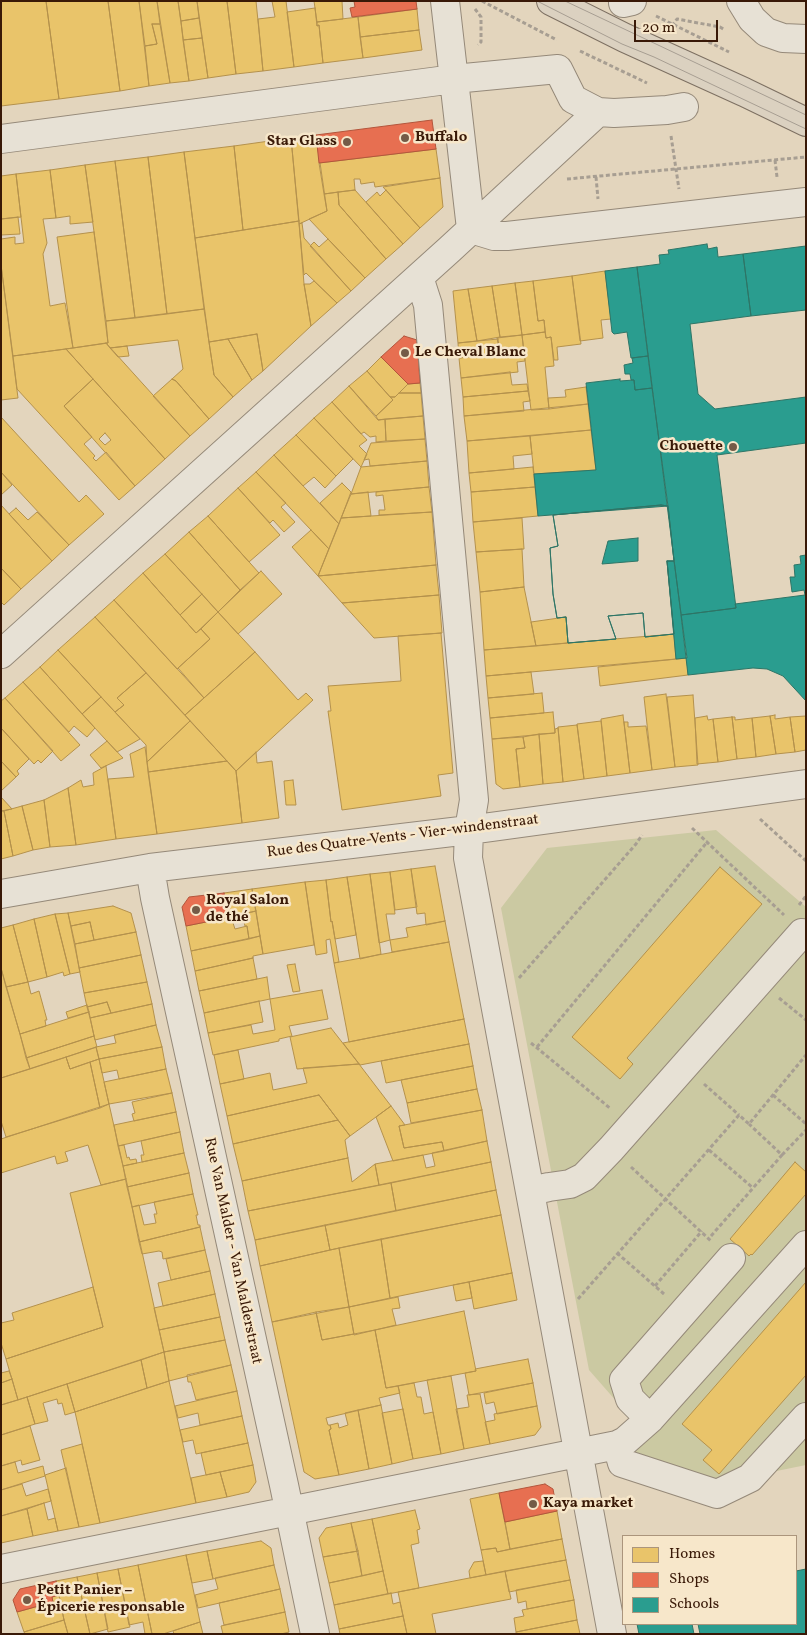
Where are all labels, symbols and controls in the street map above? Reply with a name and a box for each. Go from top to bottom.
scale bar [637,10,721,42]
text: 20 m [642,18,675,39]
place label: Buffalo [415,129,467,147]
marker: Buffalo [399,132,411,144]
place label: Star Glass [267,133,337,151]
marker: Star Glass [341,136,353,148]
place label: Le Cheval Blanc [415,344,526,362]
marker: Le Cheval Blanc [399,347,411,359]
place label: Chouette [660,438,723,456]
marker: Chouette [727,441,739,453]
street label: Rue des Quatre-Vents - Vier-windenstraat [266,811,540,863]
place label: Royal Salon de thé [206,892,289,927]
marker: Royal Salon de thé [190,904,202,916]
street label: Rue Van Malder - Van Malderstraat [199,1136,265,1366]
place label: Kaya market [543,1495,633,1513]
marker: Kaya market [527,1498,539,1510]
legend [622,1535,797,1625]
text: Homes [669,1544,715,1565]
text: Shops [669,1569,709,1590]
place label: Petit Panier – Épicerie responsable [37,1582,185,1617]
marker: Petit Panier – Épicerie responsable [21,1594,33,1606]
text: Schools [669,1594,719,1615]

